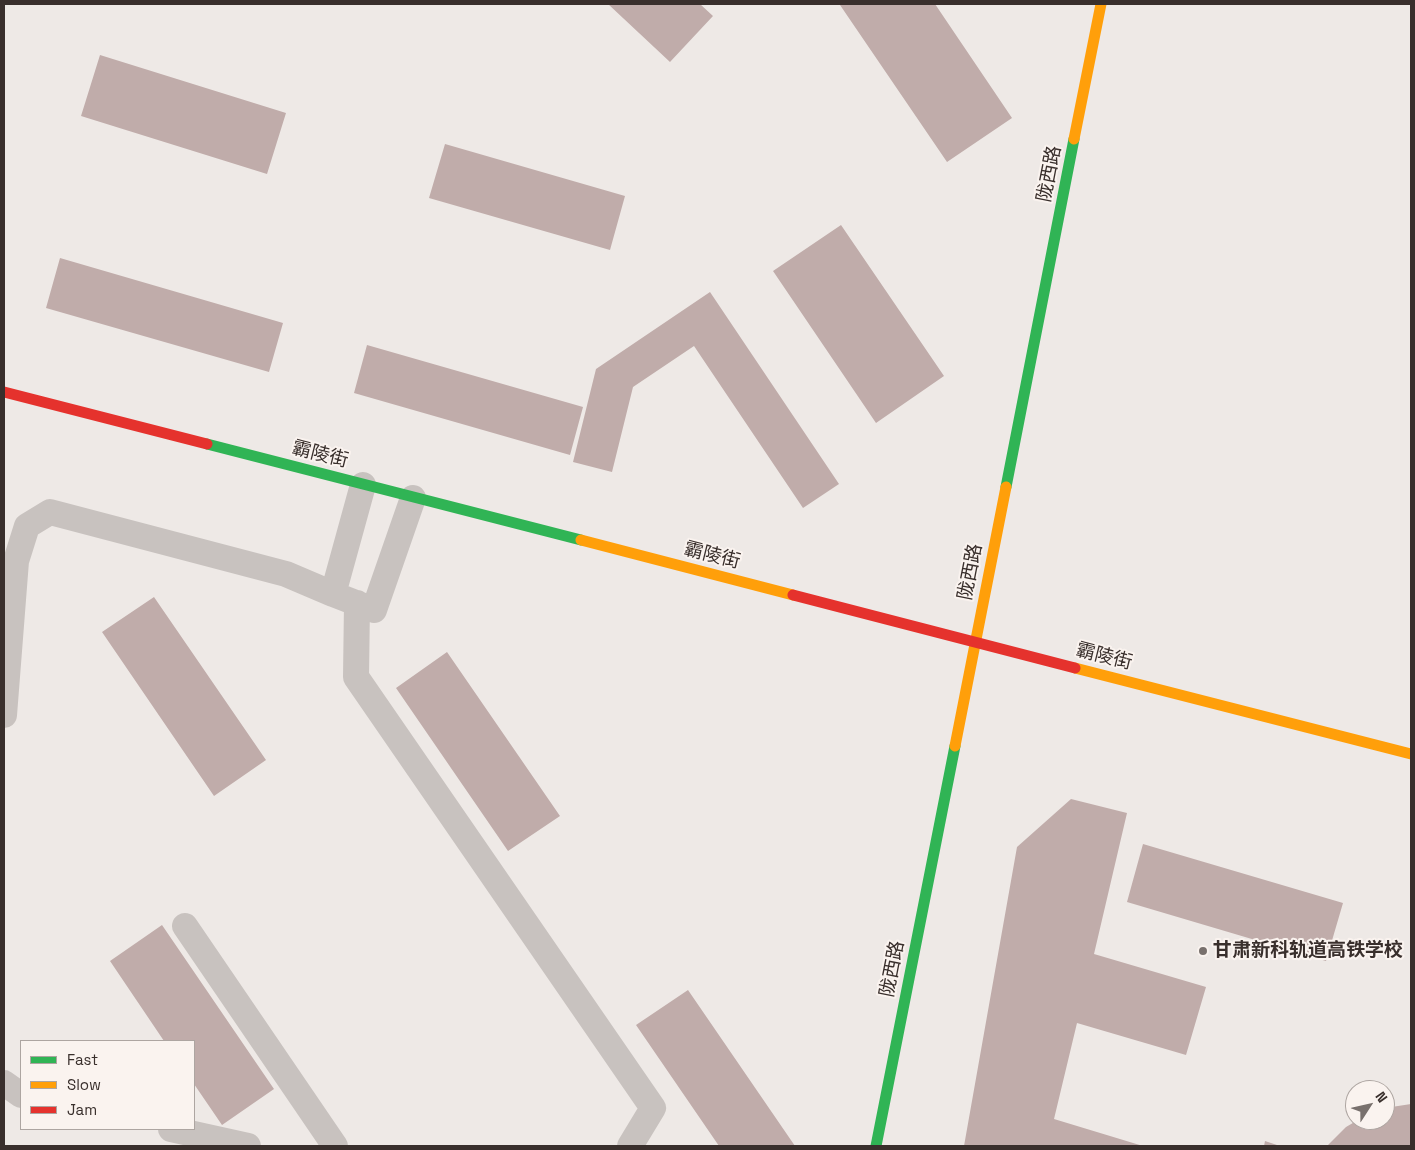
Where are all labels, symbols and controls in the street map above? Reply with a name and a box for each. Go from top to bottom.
street label: 陇西路 [1033,144,1067,204]
street label: 霸陵街 [290,437,350,473]
street label: 霸陵街 [682,538,742,574]
street label: 陇西路 [954,542,988,602]
street label: 霸陵街 [1074,639,1134,675]
street label: 陇西路 [876,939,910,999]
place label: 甘肃新科轨道高铁学校 [1213,940,1403,962]
marker: 甘肃新科轨道高铁学校 [1197,945,1209,957]
legend [20,1040,195,1130]
text: Fast [67,1050,98,1069]
text: Slow [67,1075,101,1094]
north arrow [1345,1080,1395,1130]
text: N [1371,1088,1392,1106]
text: Jam [67,1100,97,1119]

